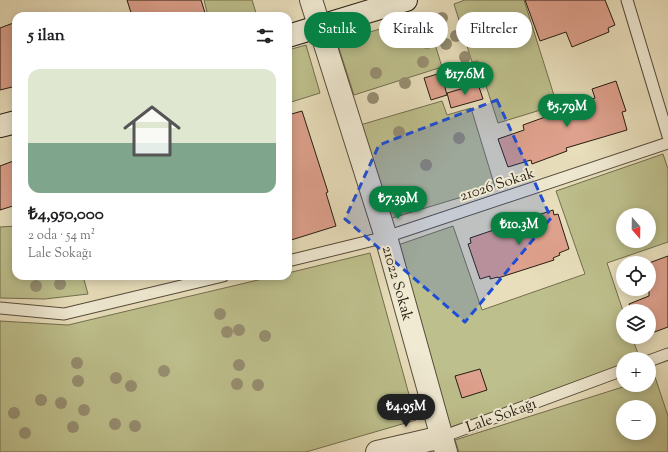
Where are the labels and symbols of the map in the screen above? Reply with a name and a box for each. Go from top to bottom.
pin: ₺17.6M [432,62,498,96]
pin: ₺5.79M [534,94,600,128]
street label: 21026 Sokak [457,163,538,207]
pin: ₺7.39M [365,186,431,220]
north arrow [616,208,656,248]
pin: ₺10.3M [486,212,552,246]
street label: 21022 Sokak [376,243,417,323]
pin: ₺4.95M [373,394,439,428]
street label: Lale Sokağı [463,394,540,439]

